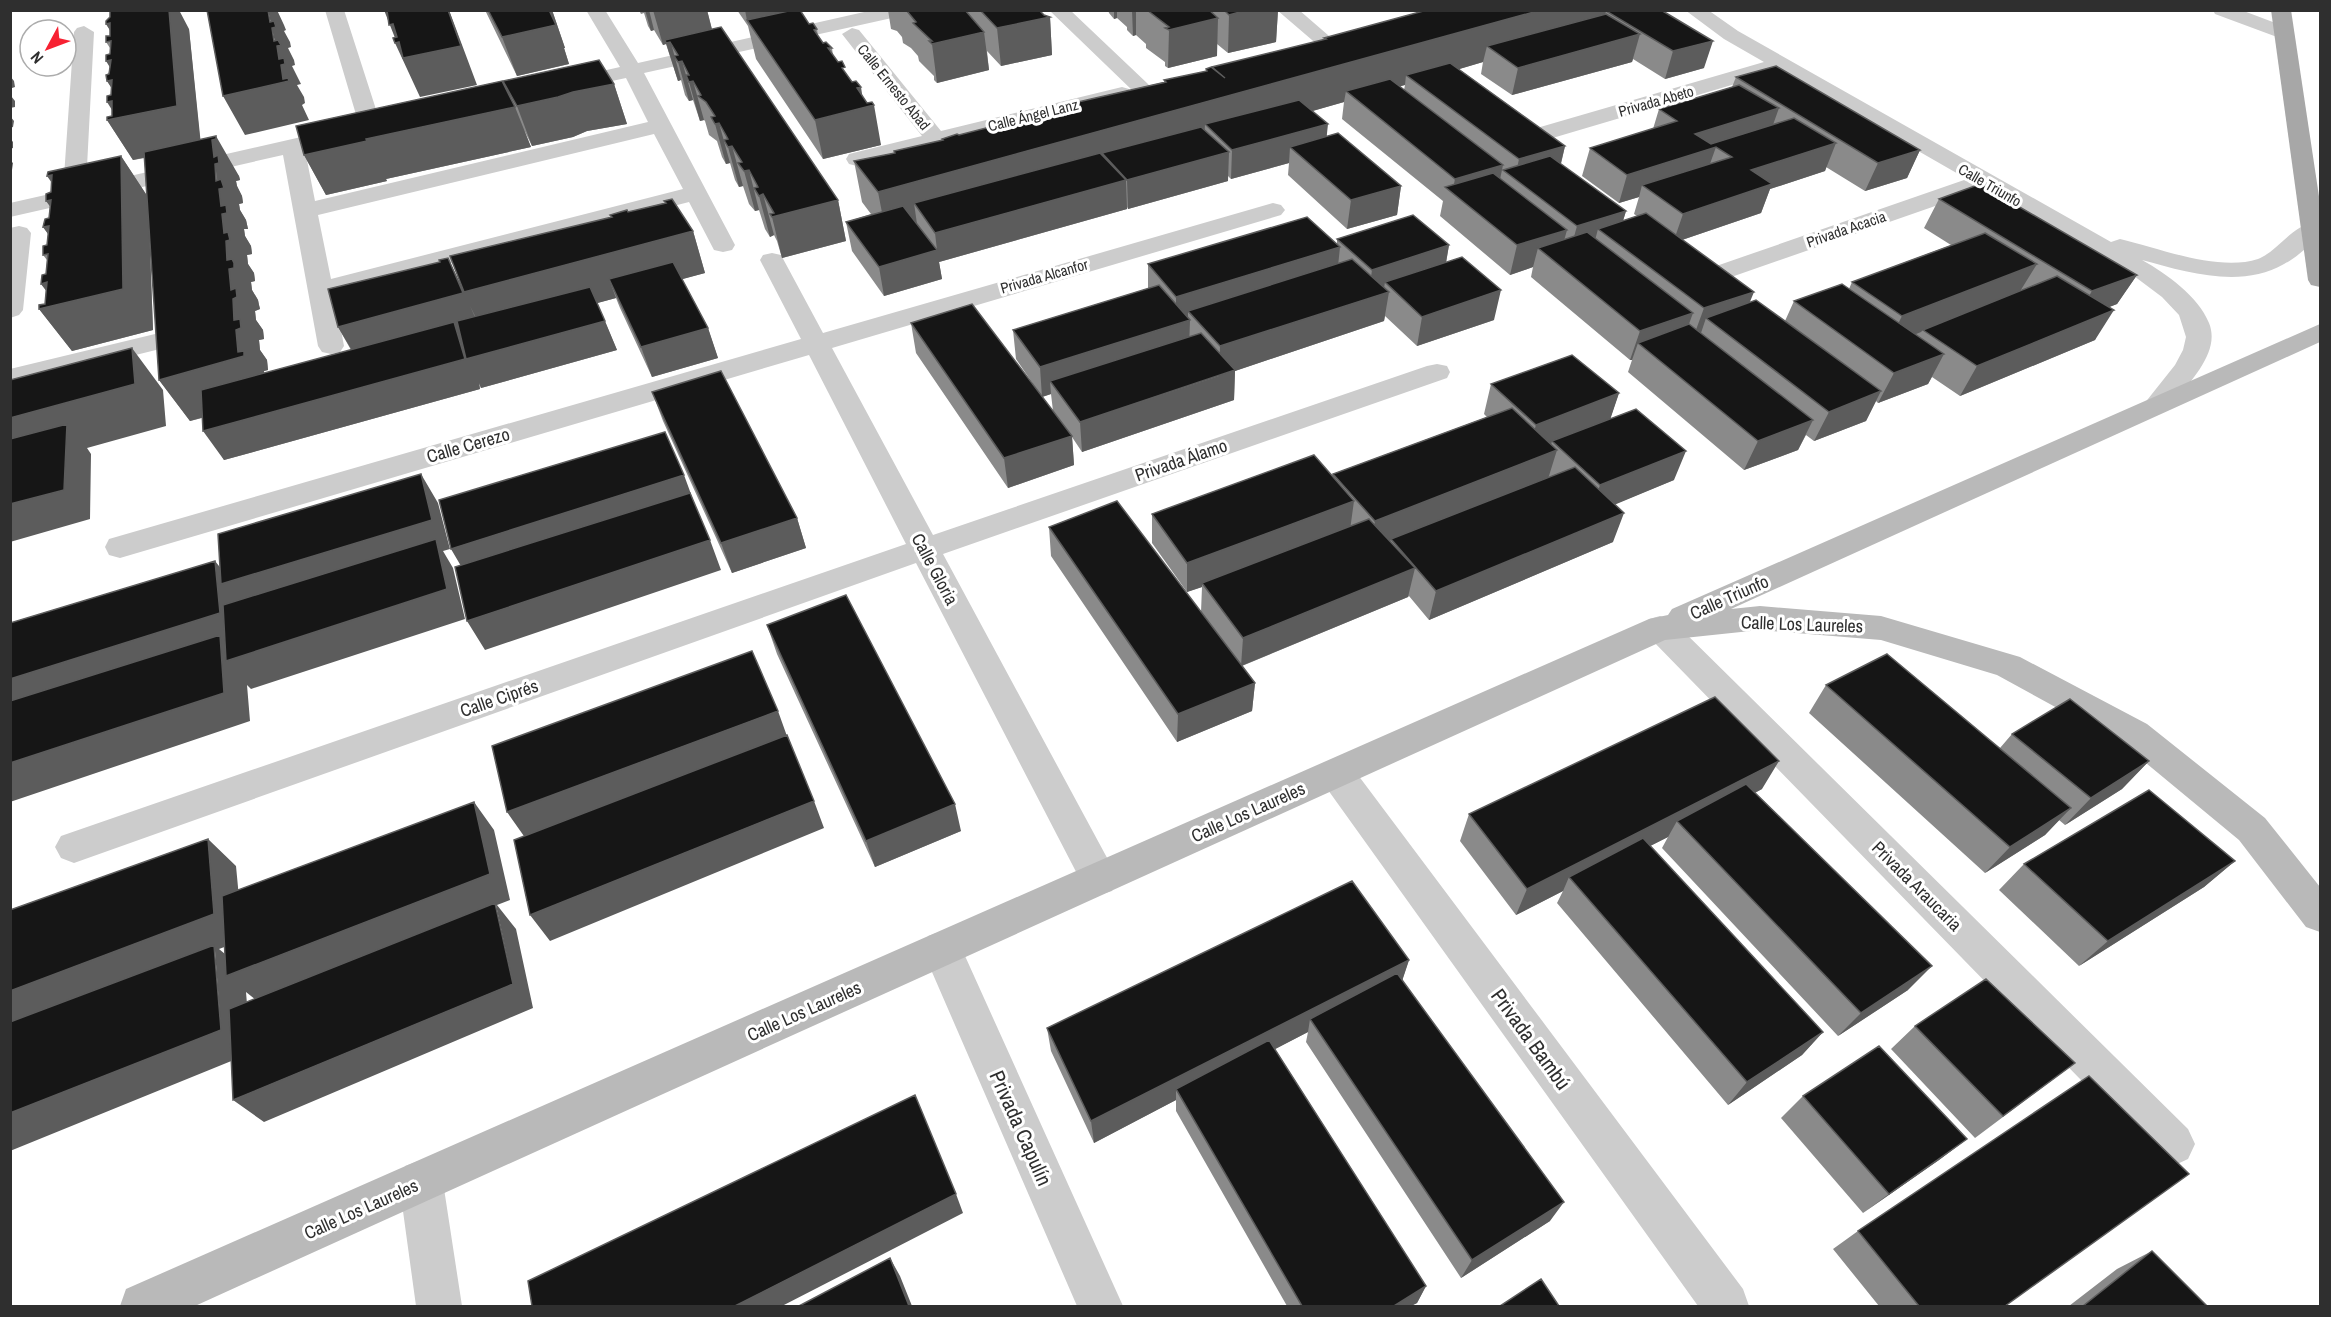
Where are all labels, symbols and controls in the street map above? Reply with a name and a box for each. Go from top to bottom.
north arrow [18,18,78,78]
street label: Calle Ernesto Abad [853,39,935,135]
text: N [25,47,48,69]
street label: Privada Abeto [1616,80,1696,122]
street label: Calle Ángel Lanz [986,94,1080,136]
street label: Calle Triunfo [1955,158,2026,212]
street label: Privada Acacia [1803,206,1889,252]
street label: Privada Alcanfor [998,253,1090,299]
street label: Calle Cerezo [424,421,512,469]
street label: Privada Álamo [1132,433,1230,487]
street label: Calle Gloria [906,529,964,609]
street label: Calle Triunfo [1686,569,1772,625]
street label: Calle Los Laureles [1740,609,1864,639]
street label: Calle Ciprés [457,673,541,723]
street label: Calle Los Laureles [1187,776,1309,848]
street label: Privada Araucaria [1866,835,1968,937]
street label: Calle Los Laureles [743,975,865,1047]
street label: Privada Bambú [1484,982,1578,1096]
street label: Privada Capulín [983,1066,1059,1190]
street label: Calle Los Laureles [300,1173,422,1245]

